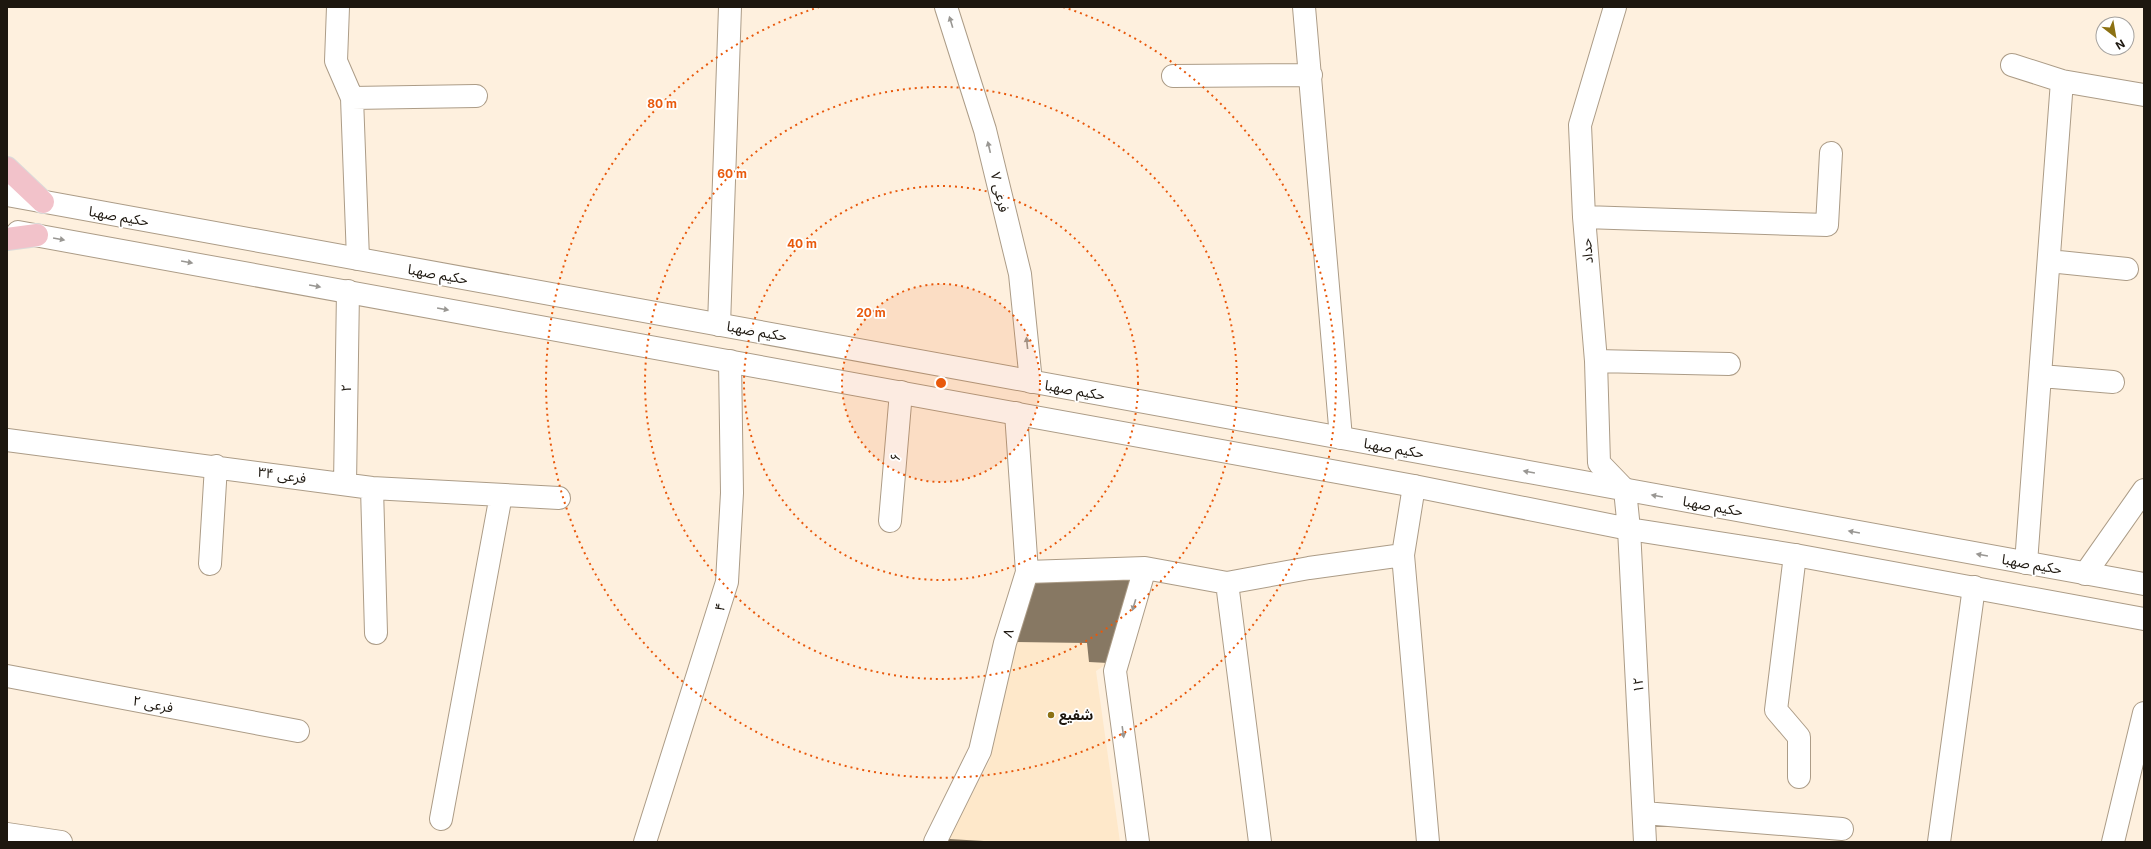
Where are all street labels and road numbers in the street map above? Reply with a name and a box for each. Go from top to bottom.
street label: فرعی ۷ [987,170,1013,214]
street label: حکیم صهبا [87,202,151,232]
street label: حداد [1577,237,1596,265]
street label: حکیم صهبا [406,260,470,290]
street label: حکیم صهبا [725,317,789,347]
street label: حکیم صهبا [1043,376,1107,406]
street label: ۲ [337,384,354,392]
street label: حکیم صهبا [1362,434,1426,464]
street label: ۶ [886,452,903,462]
street label: فرعی ۳۴ [257,463,307,487]
street label: حکیم صهبا [1681,492,1745,522]
street label: حکیم صهبا [2000,550,2064,580]
street label: ۴ [710,601,729,613]
street label: ۸ [998,627,1017,639]
street label: ۱۲ [1629,677,1646,693]
street label: فرعی ۲ [131,691,175,717]

